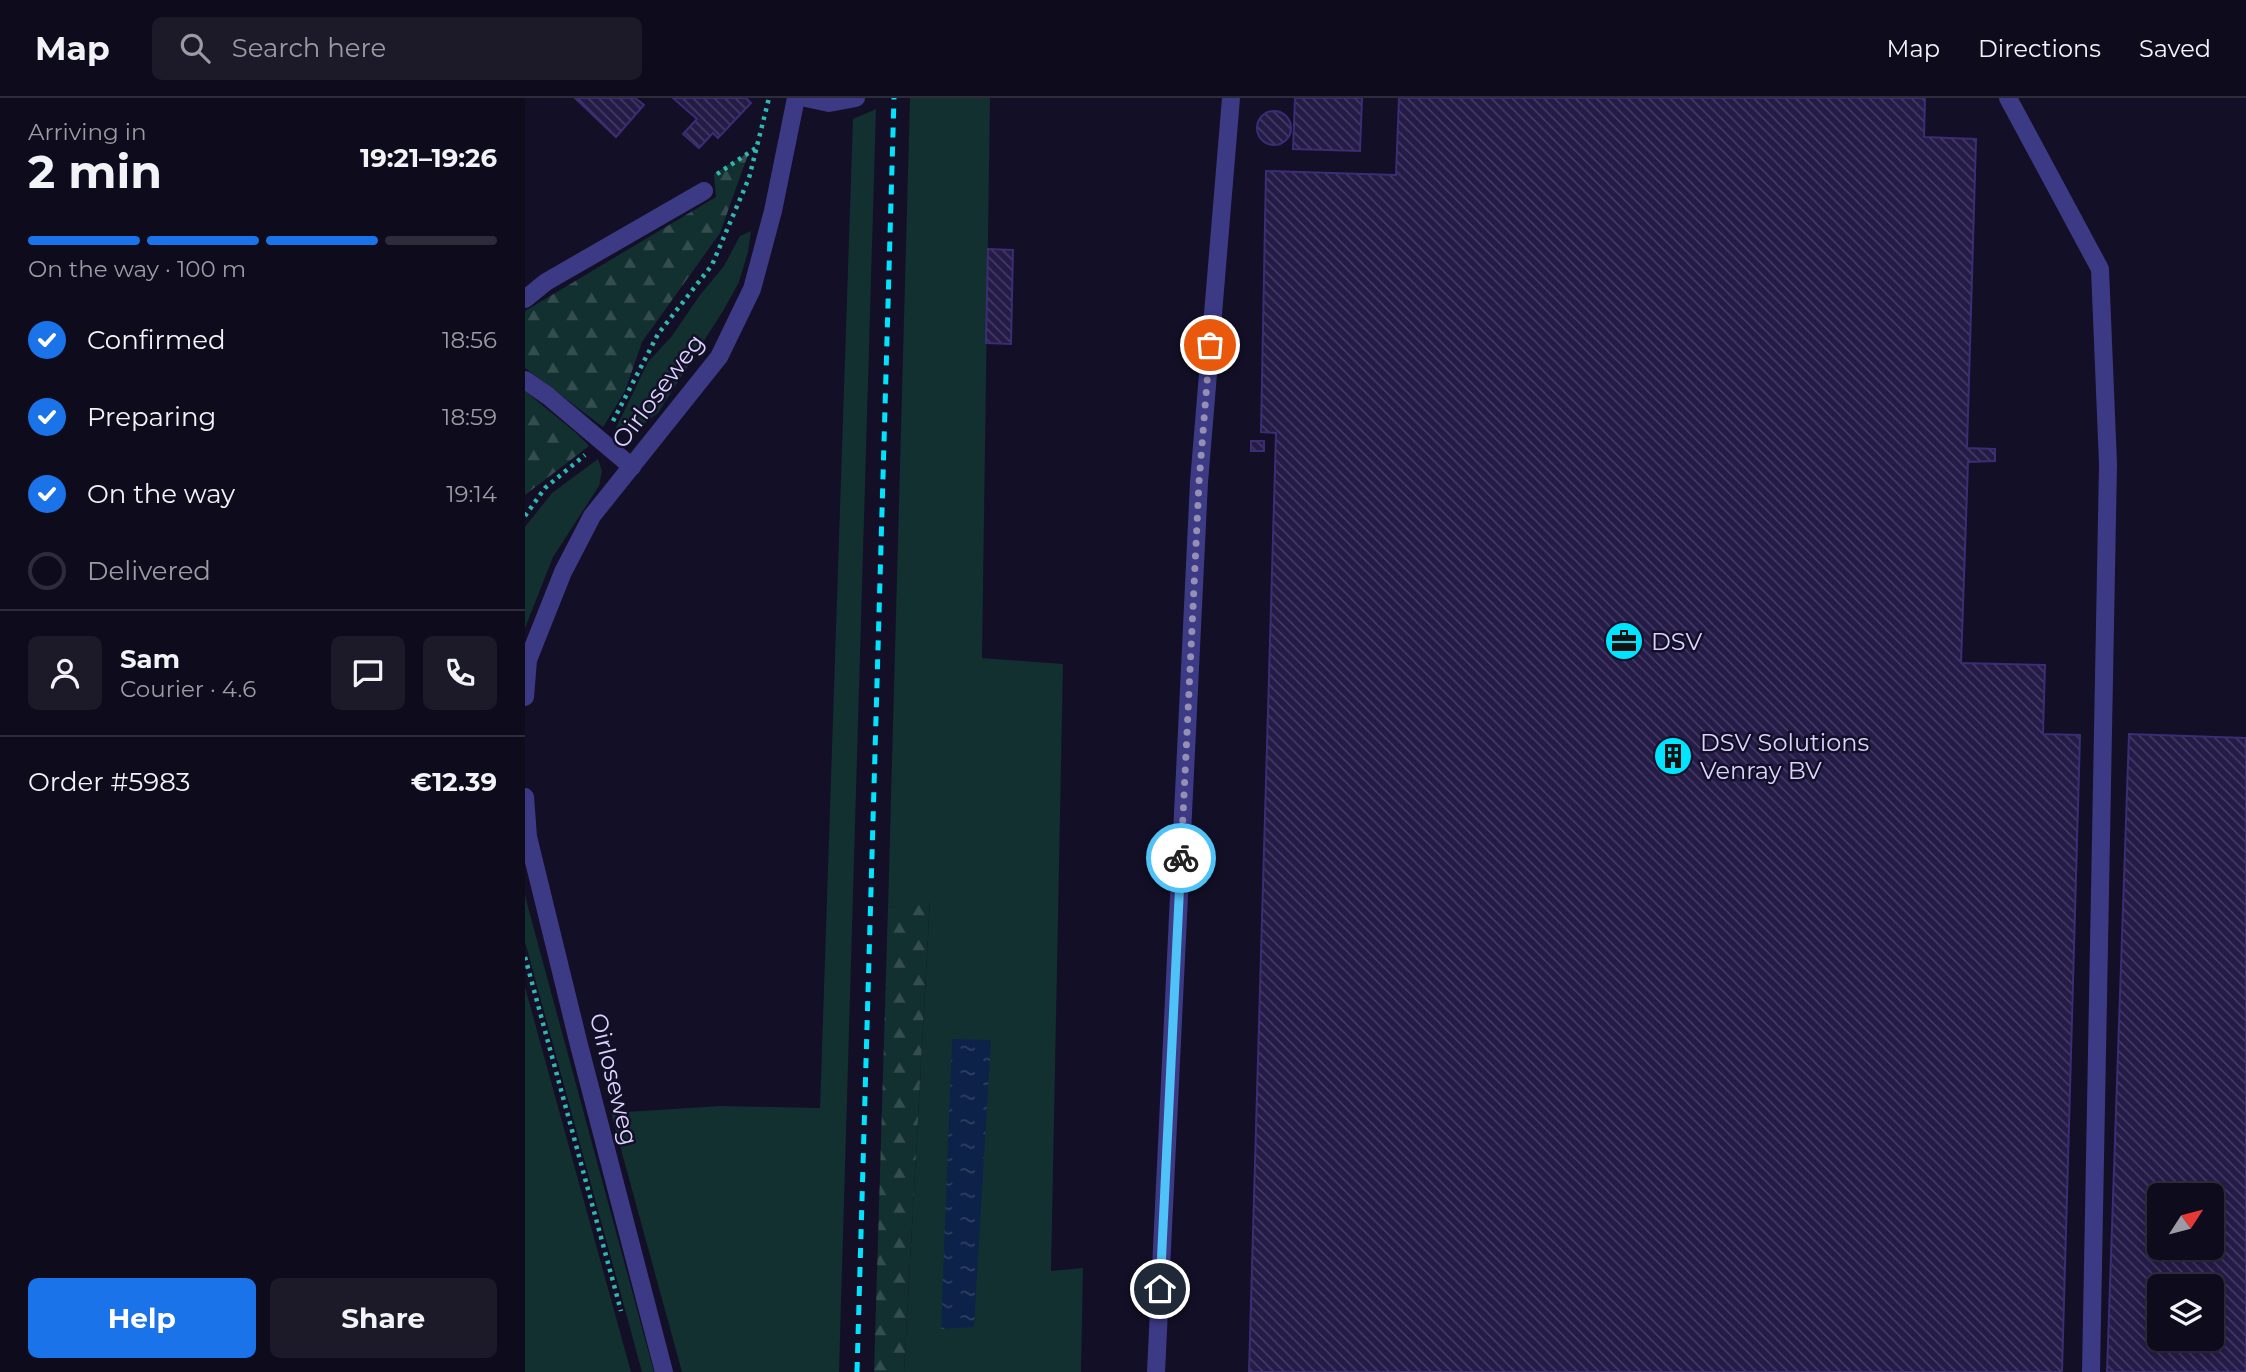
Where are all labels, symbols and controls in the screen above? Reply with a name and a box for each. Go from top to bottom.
search box [152,17,642,80]
text: Map [35,28,110,68]
icon: search [176,29,214,67]
text: Search here [232,32,386,64]
text: Map [1887,34,1940,63]
text: Directions [1978,34,2101,63]
text: Saved [2139,34,2211,63]
text: Arriving in [28,118,147,146]
text: 19:21–19:26 [360,142,497,174]
text: 2 min [28,143,162,200]
text: On the way · 100 m [28,255,246,283]
pin [1180,315,1240,375]
icon: check [28,321,66,359]
text: Confirmed [87,324,226,356]
text: 18:56 [442,326,497,354]
icon: bag [1191,326,1229,364]
street label: Oirloseweg [606,328,710,454]
icon: check [28,398,66,436]
text: Preparing [87,401,216,433]
text: 18:59 [442,403,497,431]
icon: check [28,475,66,513]
text: On the way [87,478,235,510]
text: 19:14 [446,480,497,508]
text: Delivered [87,555,211,587]
office icon: DSV [1603,620,1645,662]
place label: DSV [1651,627,1703,656]
button: person [28,636,102,710]
button: chat [331,636,405,710]
button: phone [423,636,497,710]
text: Sam [120,643,180,675]
text: Courier · 4.6 [120,675,256,703]
place label: DSV Solutions Venray BV [1700,728,1869,785]
building icon: DSV Solutions Venray BV [1652,735,1694,777]
text: Order #5983 [28,766,190,798]
text: €12.39 [411,766,497,798]
courier [1146,823,1216,893]
icon: bike [1162,839,1200,877]
street label: Oirloseweg [584,1010,644,1148]
north arrow [2147,1183,2224,1260]
map controls [2147,1183,2224,1351]
pin [1130,1259,1190,1319]
icon: home [1141,1270,1179,1308]
button: layers [2147,1274,2224,1351]
button: Help [28,1278,256,1358]
button: Share [270,1278,497,1358]

